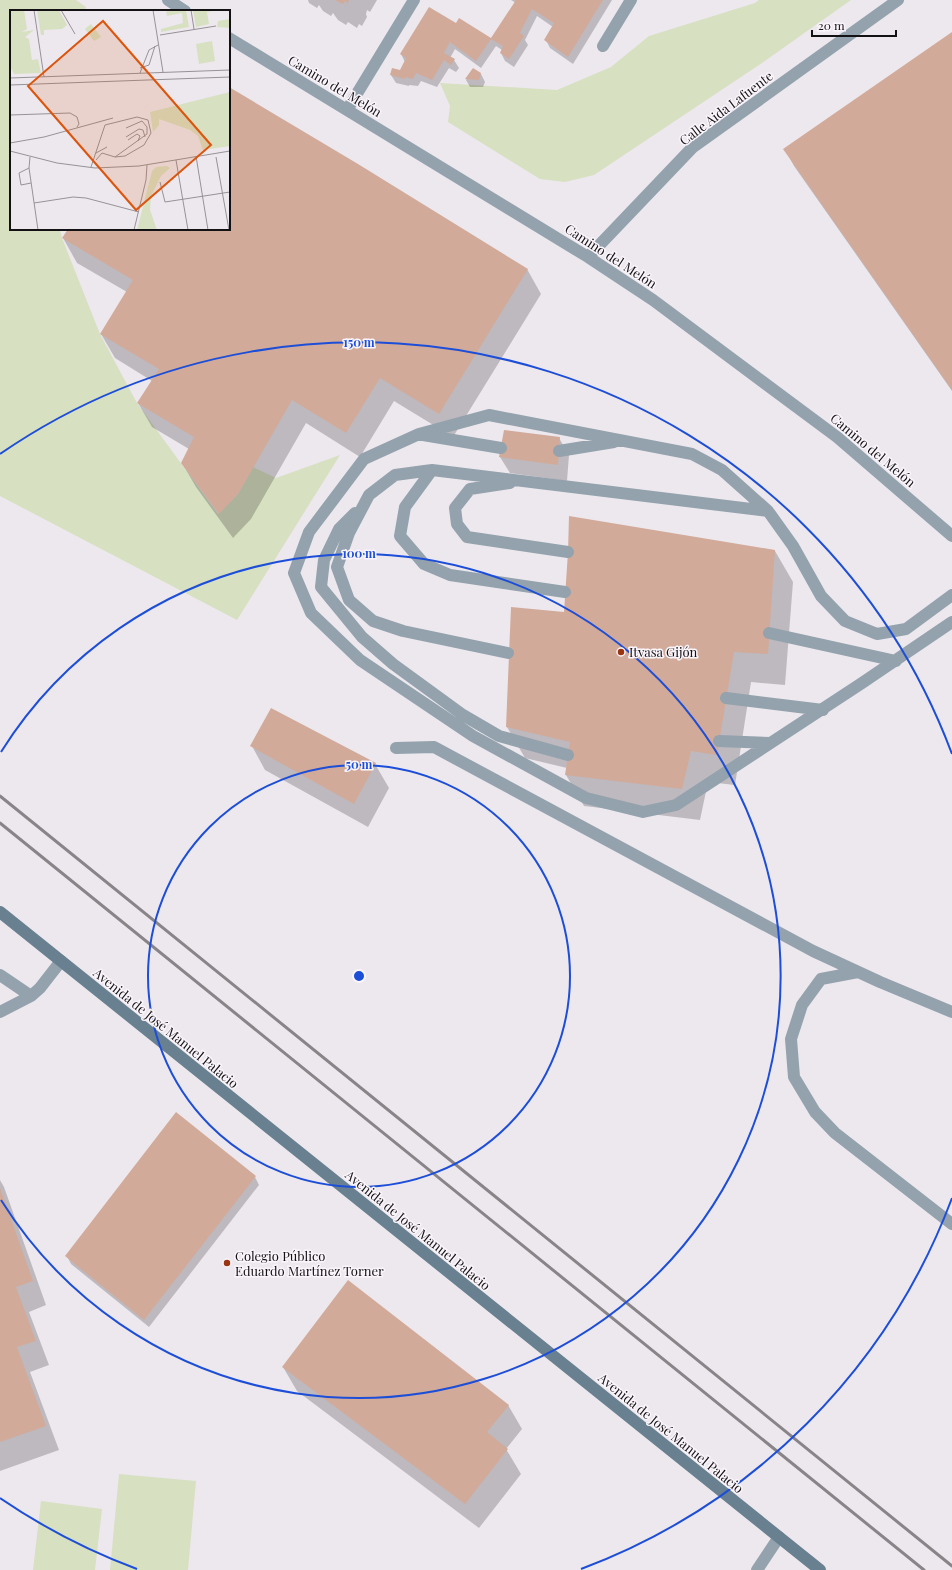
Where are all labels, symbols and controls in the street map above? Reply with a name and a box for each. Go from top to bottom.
inset map [10,10,230,230]
scale bar [812,12,896,38]
text: 20 m [818,17,845,33]
street label: Camino del Melón [285,51,385,120]
street label: Calle Aida Lafuente [676,67,776,148]
street label: Camino del Melón [562,220,661,292]
text: 150 m [343,334,375,350]
street label: Camino del Melón [827,409,920,490]
text: 100 m [342,545,376,561]
place label: Itvasa Gijón [629,643,698,660]
marker: Itvasa Gijón [616,647,626,657]
text: 50 m [346,756,373,772]
street label: Avenida de José Manuel Palacio [90,963,242,1091]
centre of rings [352,969,366,983]
street label: Avenida de José Manuel Palacio [342,1165,494,1293]
place label: Colegio Público Eduardo Martínez Torner [235,1247,384,1279]
marker: Colegio Público Eduardo Martínez Torner [222,1258,232,1268]
street label: Avenida de José Manuel Palacio [595,1368,747,1496]

